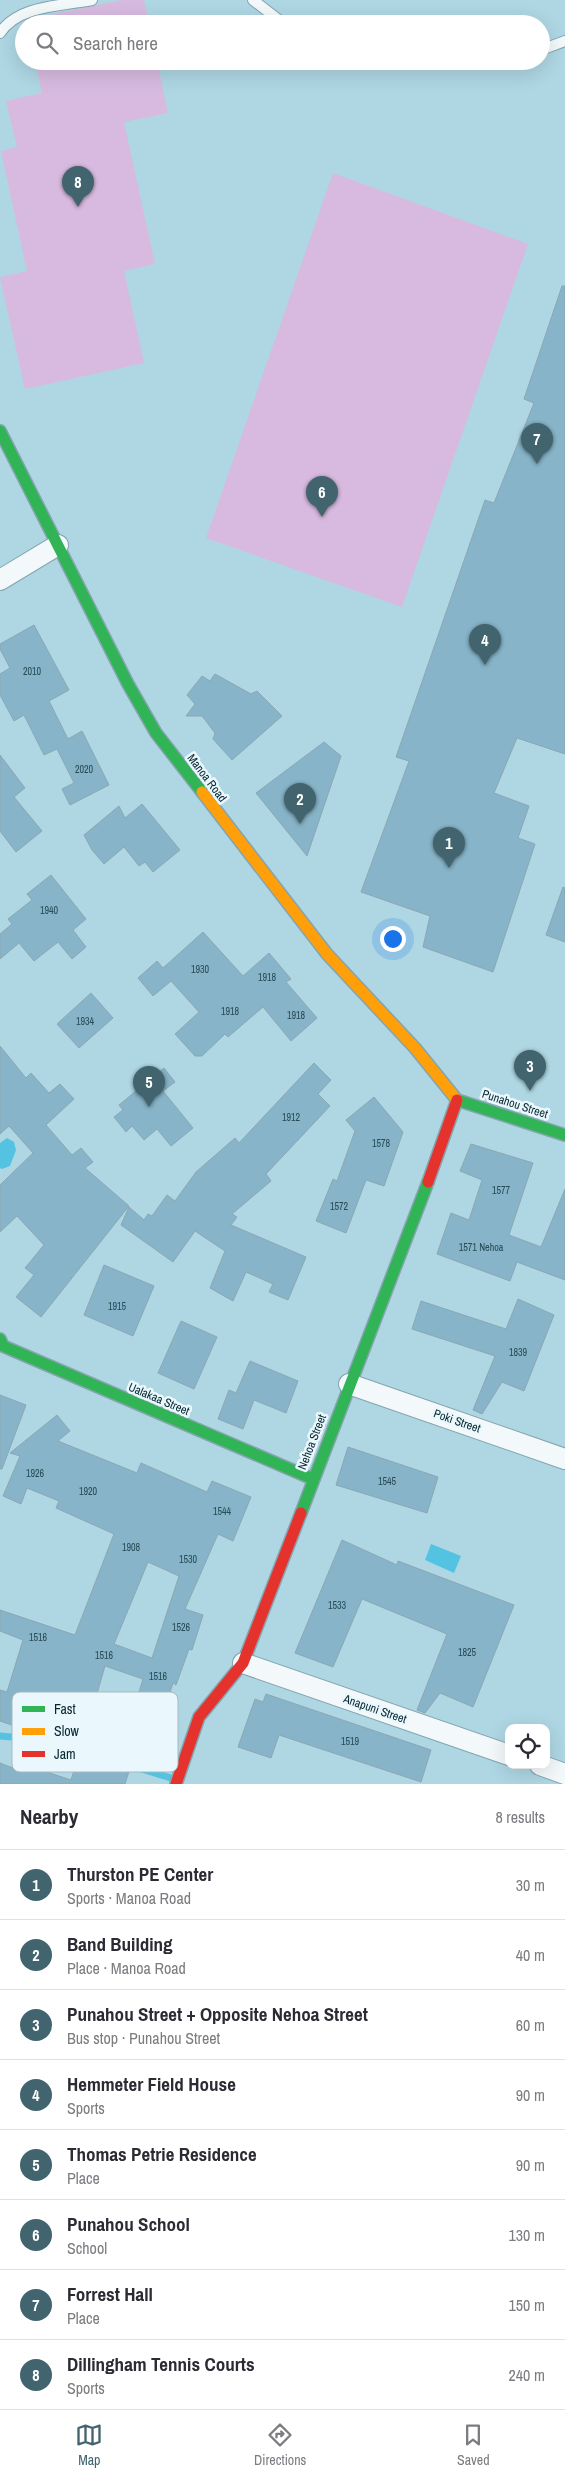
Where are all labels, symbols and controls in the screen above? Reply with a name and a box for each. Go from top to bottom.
search box [15,15,550,70]
icon: search [33,29,61,57]
text: Search here [73,30,158,56]
pin: 8 [62,166,94,207]
pin: 7 [521,423,553,464]
pin: 6 [306,476,338,517]
pin: 4 [469,624,501,665]
house number: 2010 [23,665,42,678]
street label: Manoa Road [184,751,230,805]
house number: 2020 [75,763,94,776]
pin: 2 [284,783,316,824]
pin: 1 [433,827,465,868]
house number: 1940 [40,904,59,917]
your location [380,926,406,952]
house number: 1930 [191,963,210,976]
house number: 1918 [258,971,277,984]
house number: 1918 [221,1005,240,1018]
house number: 1918 [287,1009,306,1022]
house number: 1934 [76,1015,95,1028]
pin: 3 [514,1050,546,1091]
pin: 5 [133,1066,165,1107]
street label: Punahou Street [480,1086,550,1122]
house number: 1912 [282,1111,301,1124]
house number: 1578 [372,1137,391,1150]
house number: 1577 [492,1184,511,1197]
house number: 1572 [330,1200,349,1213]
house number: 1571 Nehoa [459,1241,504,1254]
house number: 1915 [108,1300,127,1313]
house number: 1839 [509,1346,528,1359]
street label: Ualakaa Street [126,1379,192,1419]
street label: Poki Street [431,1406,483,1437]
street label: Nehoa Street [294,1412,330,1472]
house number: 1926 [26,1467,45,1480]
house number: 1545 [378,1475,397,1488]
house number: 1920 [79,1485,98,1498]
house number: 1544 [213,1505,232,1518]
house number: 1908 [122,1541,141,1554]
house number: 1530 [179,1553,198,1566]
house number: 1533 [328,1599,347,1612]
house number: 1526 [172,1621,191,1634]
house number: 1516 [29,1631,48,1644]
house number: 1825 [458,1646,477,1659]
house number: 1516 [95,1649,114,1662]
house number: 1516 [149,1670,168,1683]
street label: Anapuni Street [340,1690,409,1727]
legend [12,1692,178,1772]
text: Fast [54,1700,76,1718]
text: Slow [54,1722,80,1740]
map controls [505,1724,550,1769]
button: locate [505,1724,550,1769]
house number: 1519 [341,1735,360,1748]
text: Jam [54,1745,76,1763]
text: Nearby [20,1802,78,1831]
text: 8 results [495,1806,545,1828]
text: Thurston PE Center [67,1861,213,1887]
text: 1 [32,1874,40,1896]
text: 30 m [516,1874,545,1896]
text: Sports · Manoa Road [67,1887,191,1909]
text: Band Building [67,1931,173,1957]
text: 2 [32,1944,40,1966]
text: 40 m [516,1944,545,1966]
text: Place · Manoa Road [67,1957,186,1979]
text: Punahou Street + Opposite Nehoa Street [67,2001,368,2027]
text: 3 [32,2014,40,2036]
text: 60 m [516,2014,545,2036]
text: Bus stop · Punahou Street [67,2027,220,2049]
text: Hemmeter Field House [67,2071,236,2097]
text: 4 [32,2084,40,2106]
text: 90 m [516,2084,545,2106]
text: Sports [67,2097,105,2119]
text: Thomas Petrie Residence [67,2141,257,2167]
text: 5 [32,2154,40,2176]
text: 90 m [516,2154,545,2176]
text: Place [67,2167,100,2189]
text: Punahou School [67,2211,190,2237]
text: 6 [32,2224,40,2246]
text: 130 m [509,2224,545,2246]
text: School [67,2237,107,2259]
text: Forrest Hall [67,2281,153,2307]
text: 7 [32,2294,40,2316]
text: 150 m [509,2294,545,2316]
text: Place [67,2307,100,2329]
text: Dillingham Tennis Courts [67,2351,255,2377]
text: 8 [32,2364,40,2386]
text: 240 m [509,2364,545,2386]
text: Sports [67,2377,105,2399]
tab: Map [75,2421,103,2469]
tab: Directions [254,2421,306,2469]
tab: Saved [457,2421,490,2469]

